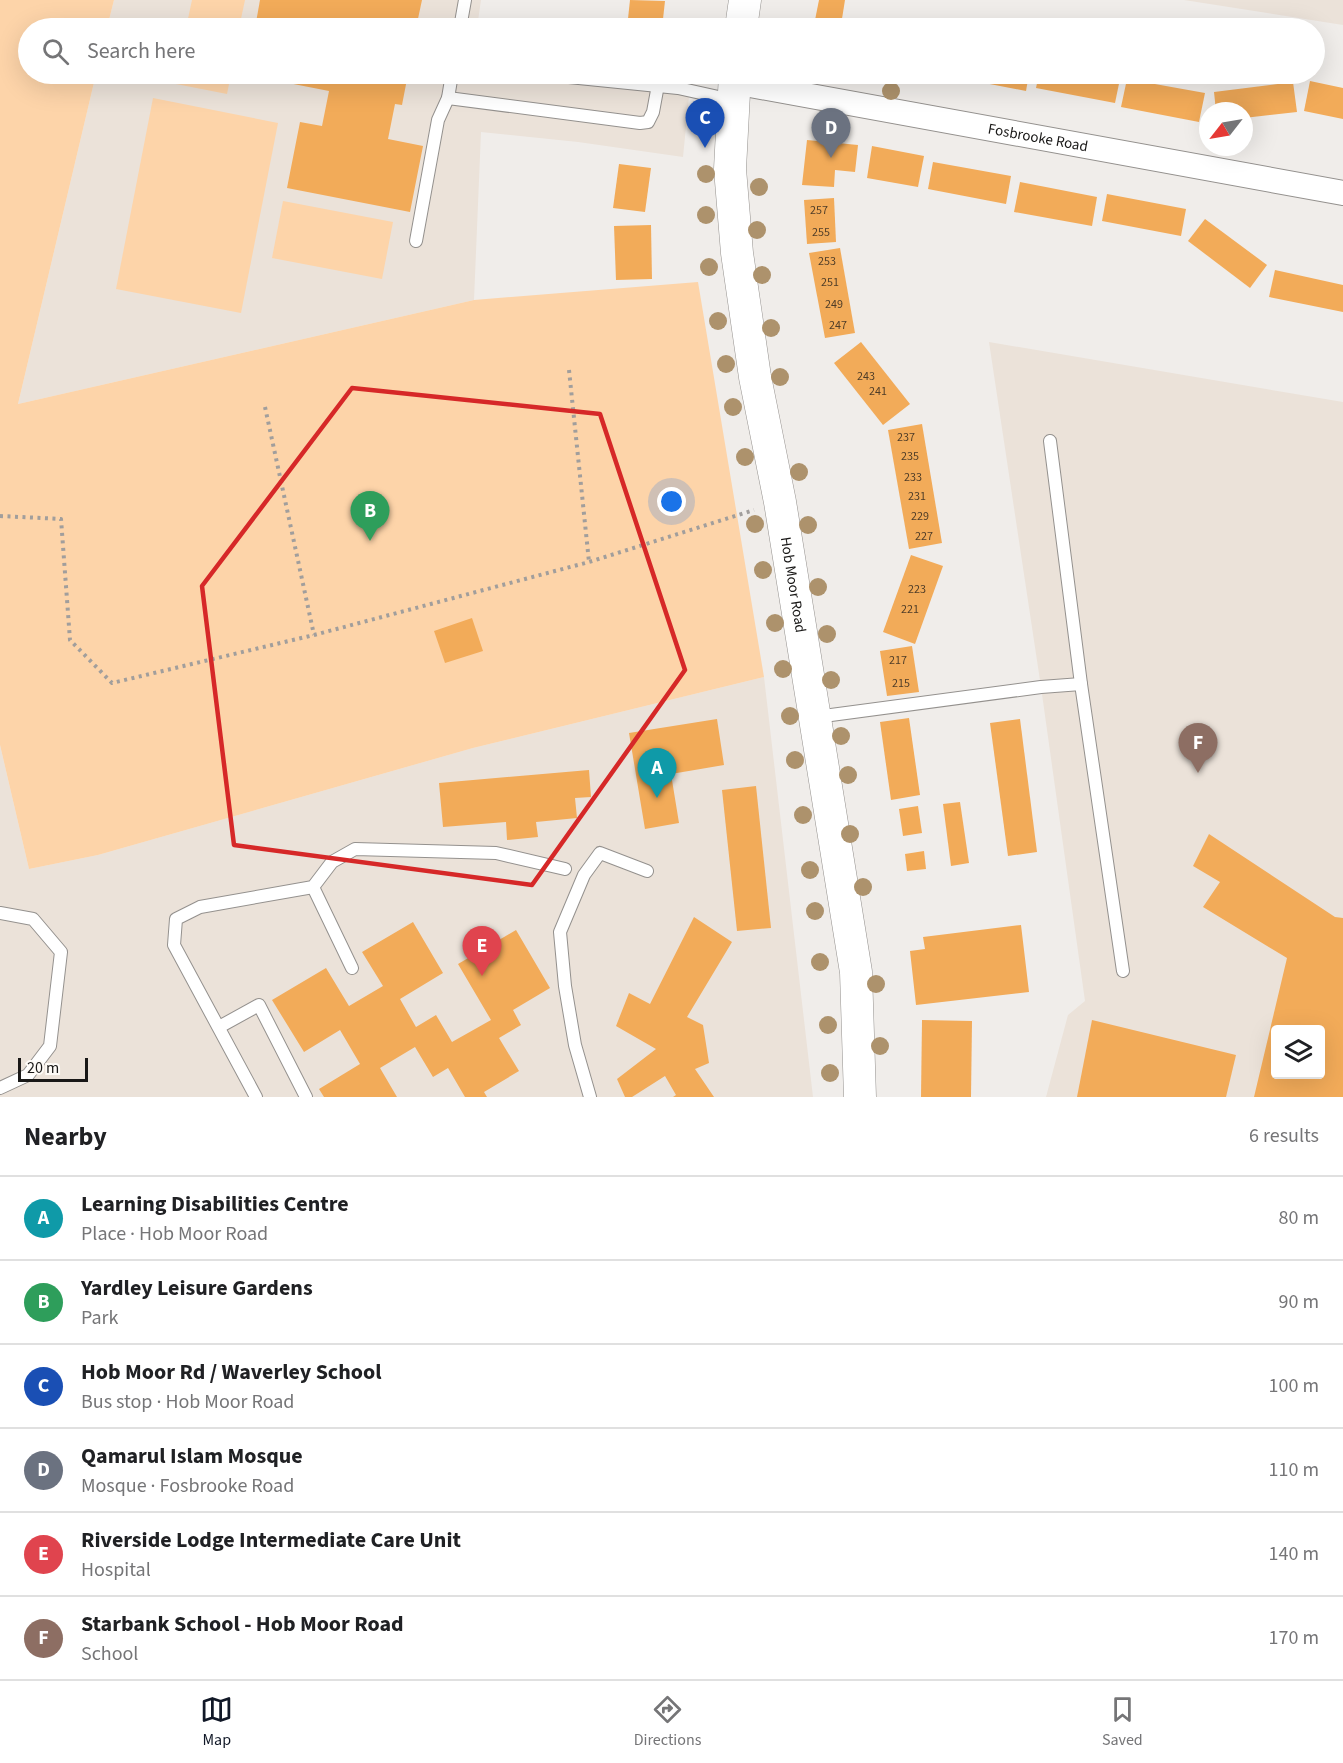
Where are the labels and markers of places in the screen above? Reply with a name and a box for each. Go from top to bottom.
pin: C [686,98,724,148]
pin: D [812,108,850,158]
pin: B [350,492,389,541]
pin: F [1178,724,1218,773]
pin: A [638,748,676,798]
pin: E [462,926,502,976]

